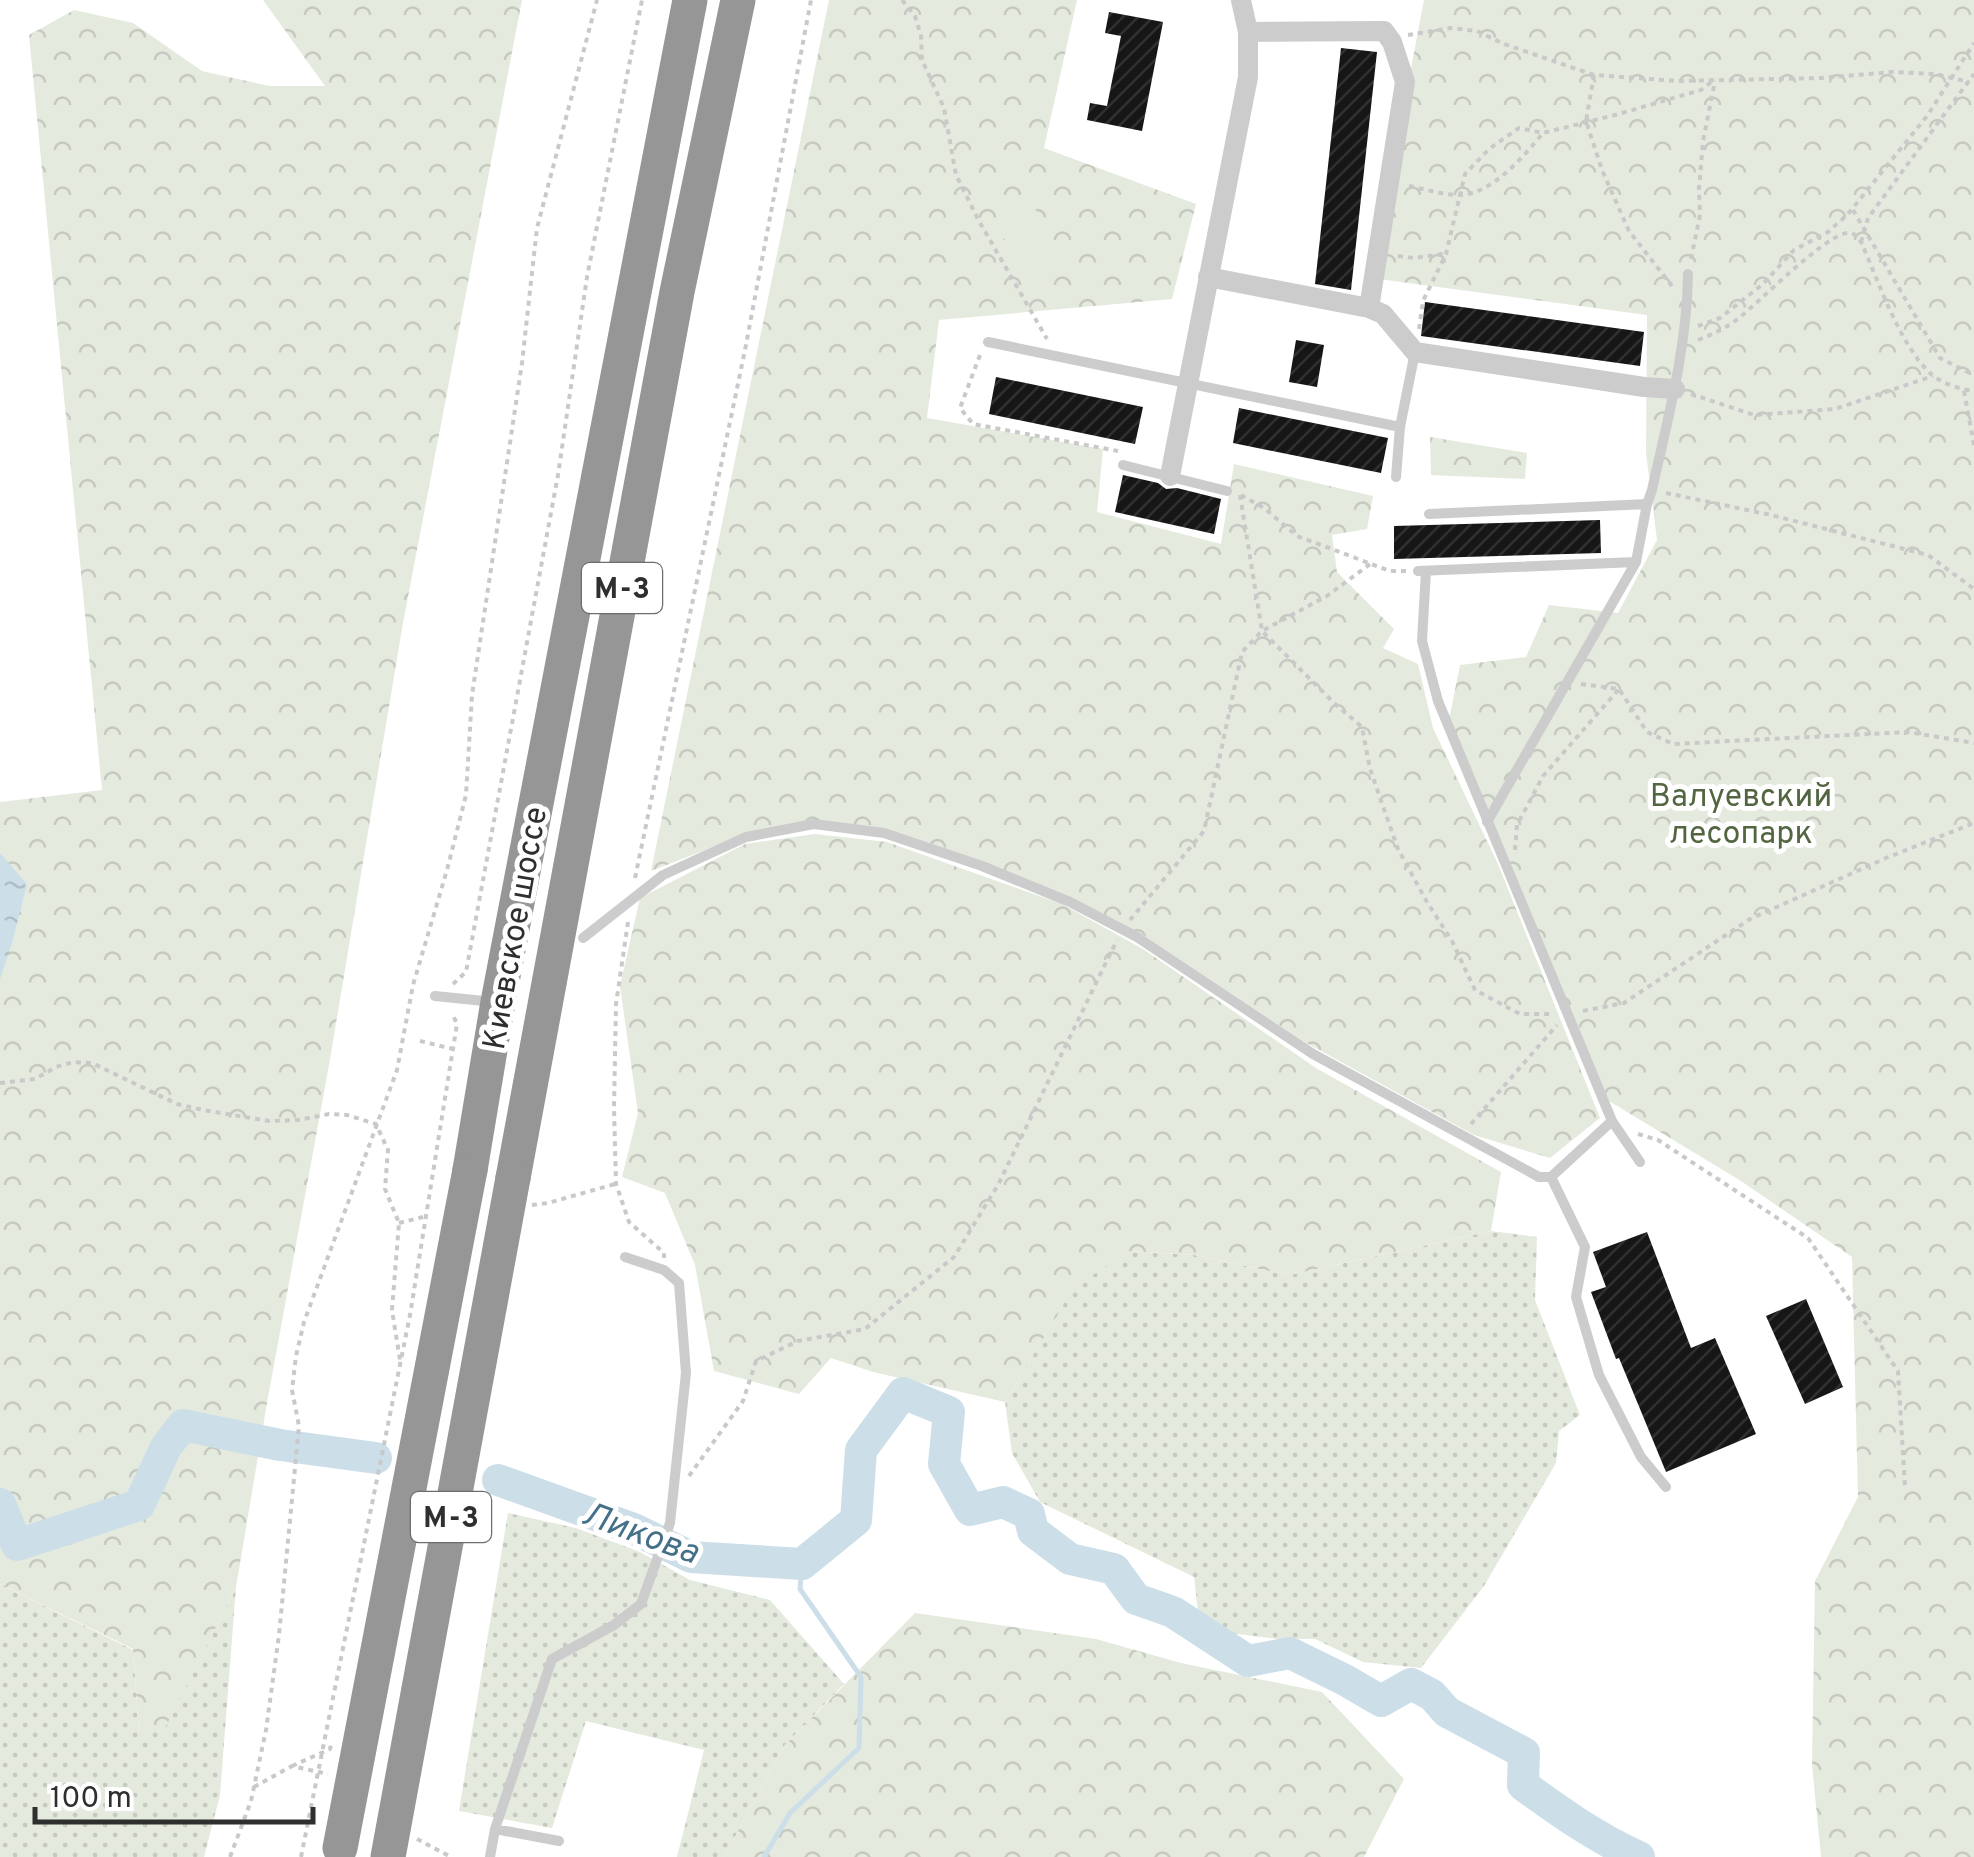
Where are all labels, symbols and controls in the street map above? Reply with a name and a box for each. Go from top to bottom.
road number: М-3 [582,563,662,613]
park label: Валуевский лесопарк [1650,778,1832,855]
street label: Киевское шоссе [476,804,558,1053]
road number: М-3 [411,1492,491,1542]
water label: Ликова [576,1493,704,1576]
scale bar [35,1762,312,1824]
text: 100 m [50,1781,132,1818]

